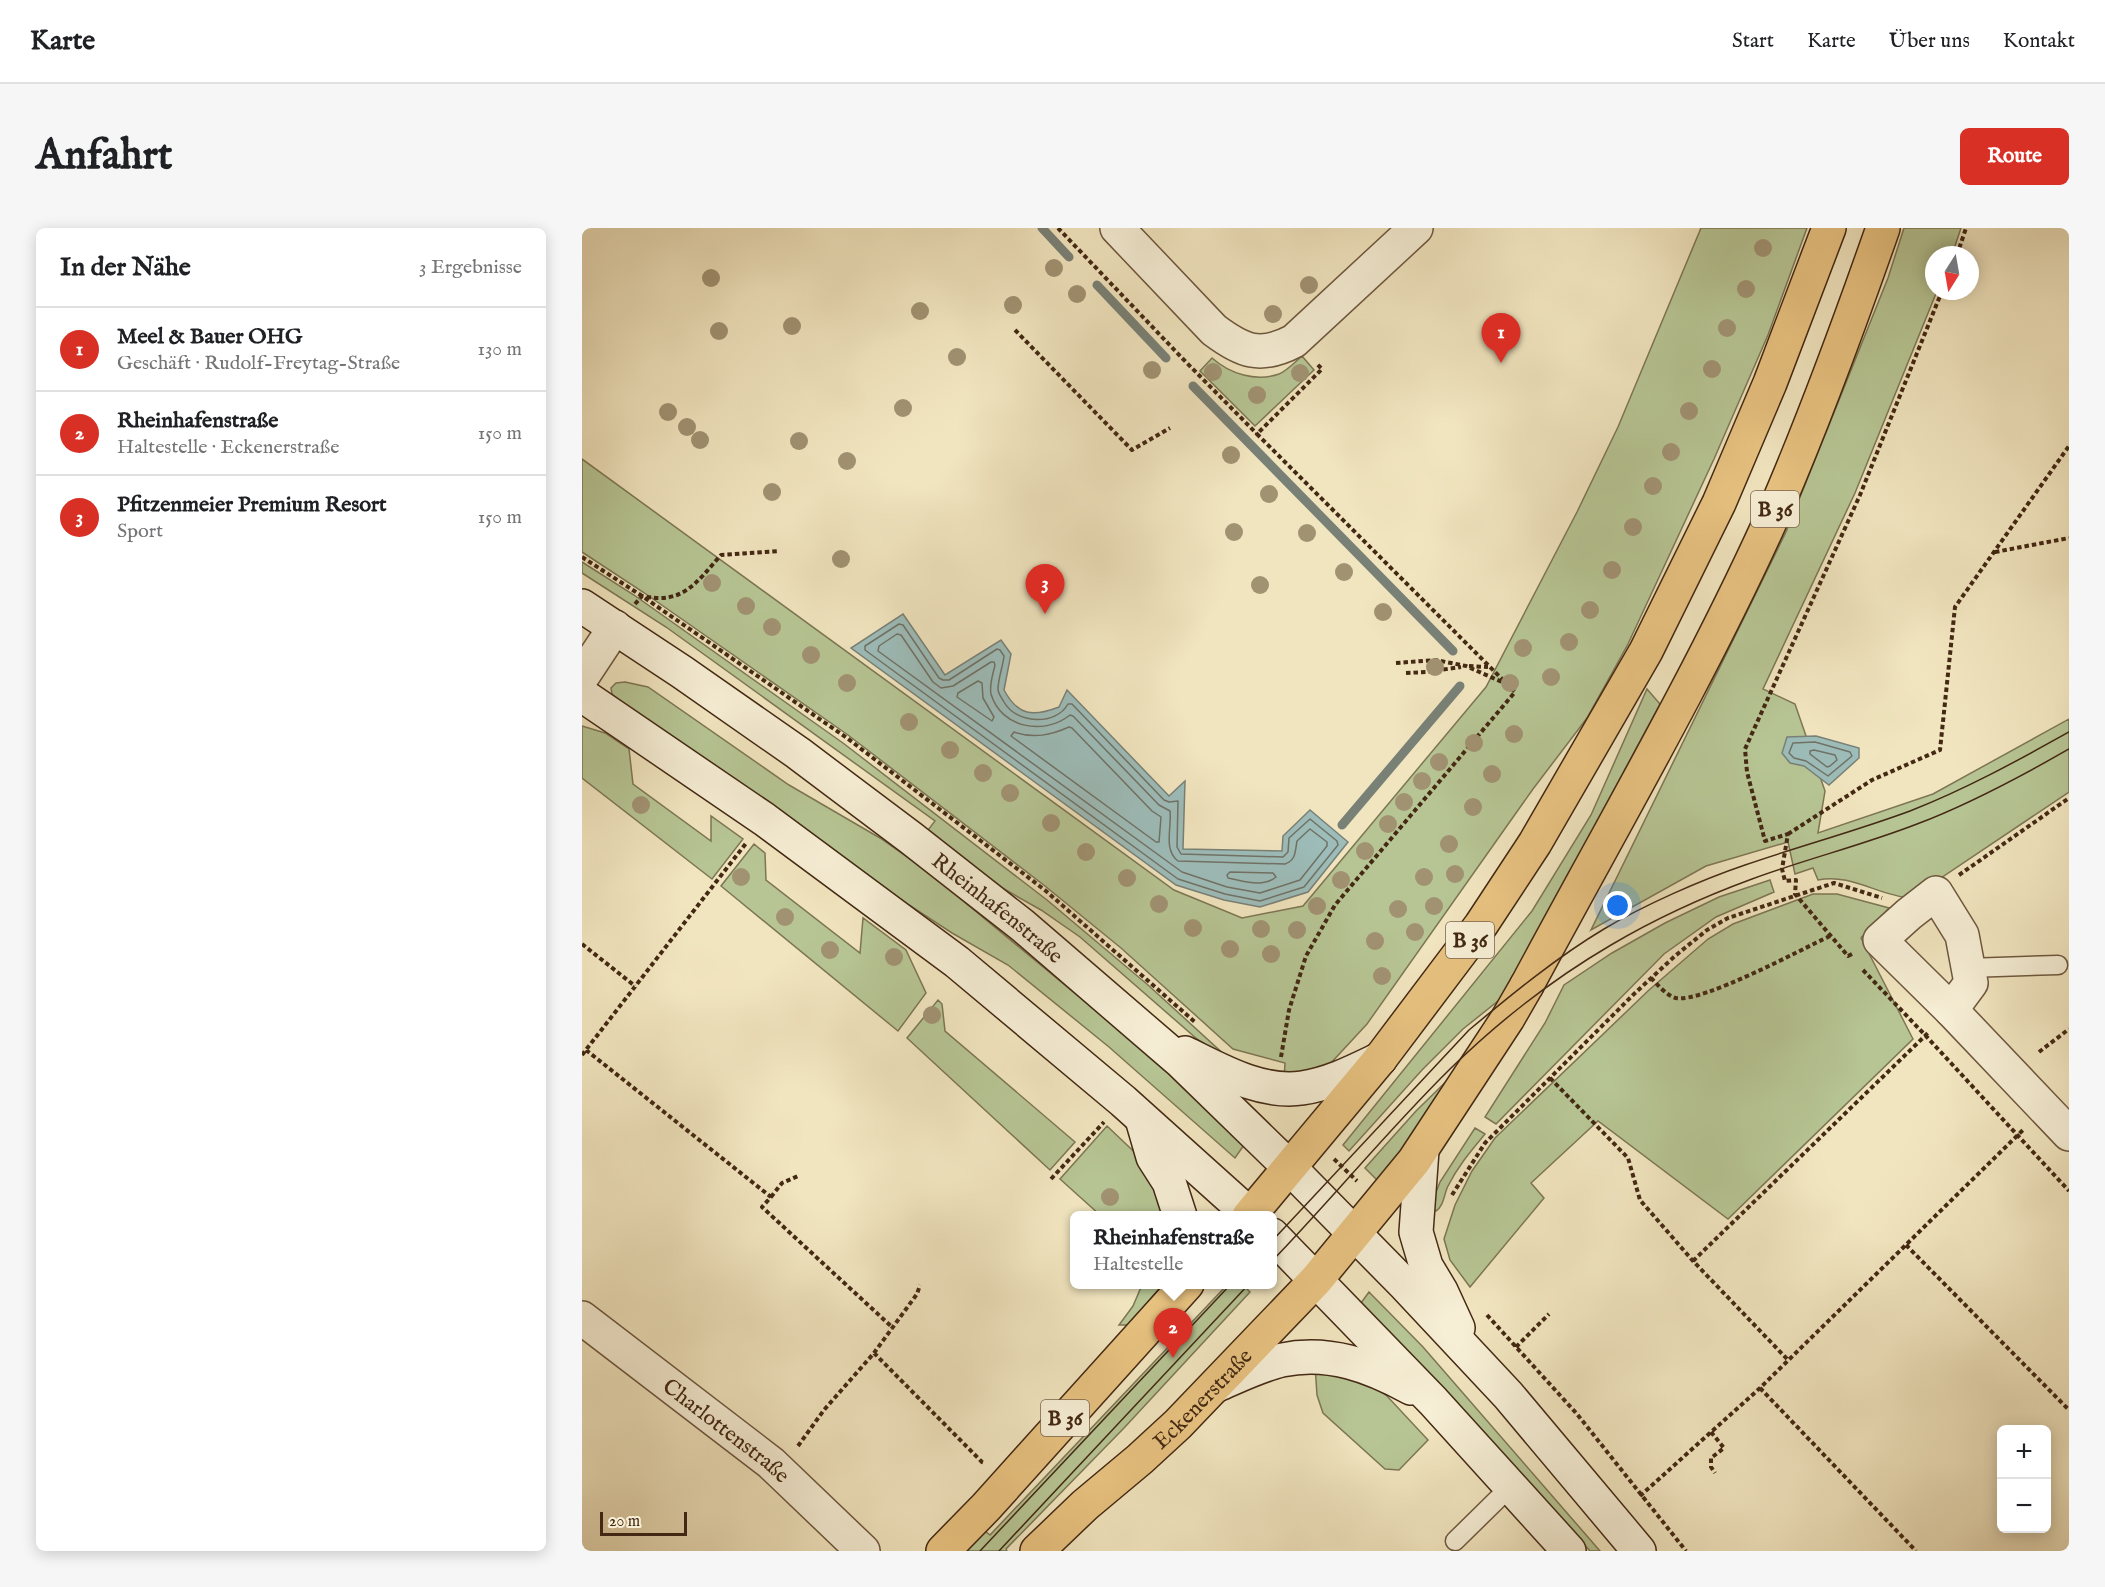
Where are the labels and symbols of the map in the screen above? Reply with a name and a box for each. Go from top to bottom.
north arrow [1925,246,1979,300]
pin: 1 [1482,314,1520,363]
road number: B 36 [1751,491,1799,527]
pin: 3 [1026,564,1064,614]
street label: Rheinhafenstraße [925,847,1068,970]
your location [1603,891,1632,920]
road number: B 36 [1446,922,1494,958]
pin: 2 [1154,1308,1192,1358]
street label: Eckenerstraße [1148,1343,1259,1456]
street label: Charlottenstraße [656,1373,795,1490]
road number: B 36 [1041,1400,1089,1436]
scale bar [600,1509,687,1536]

